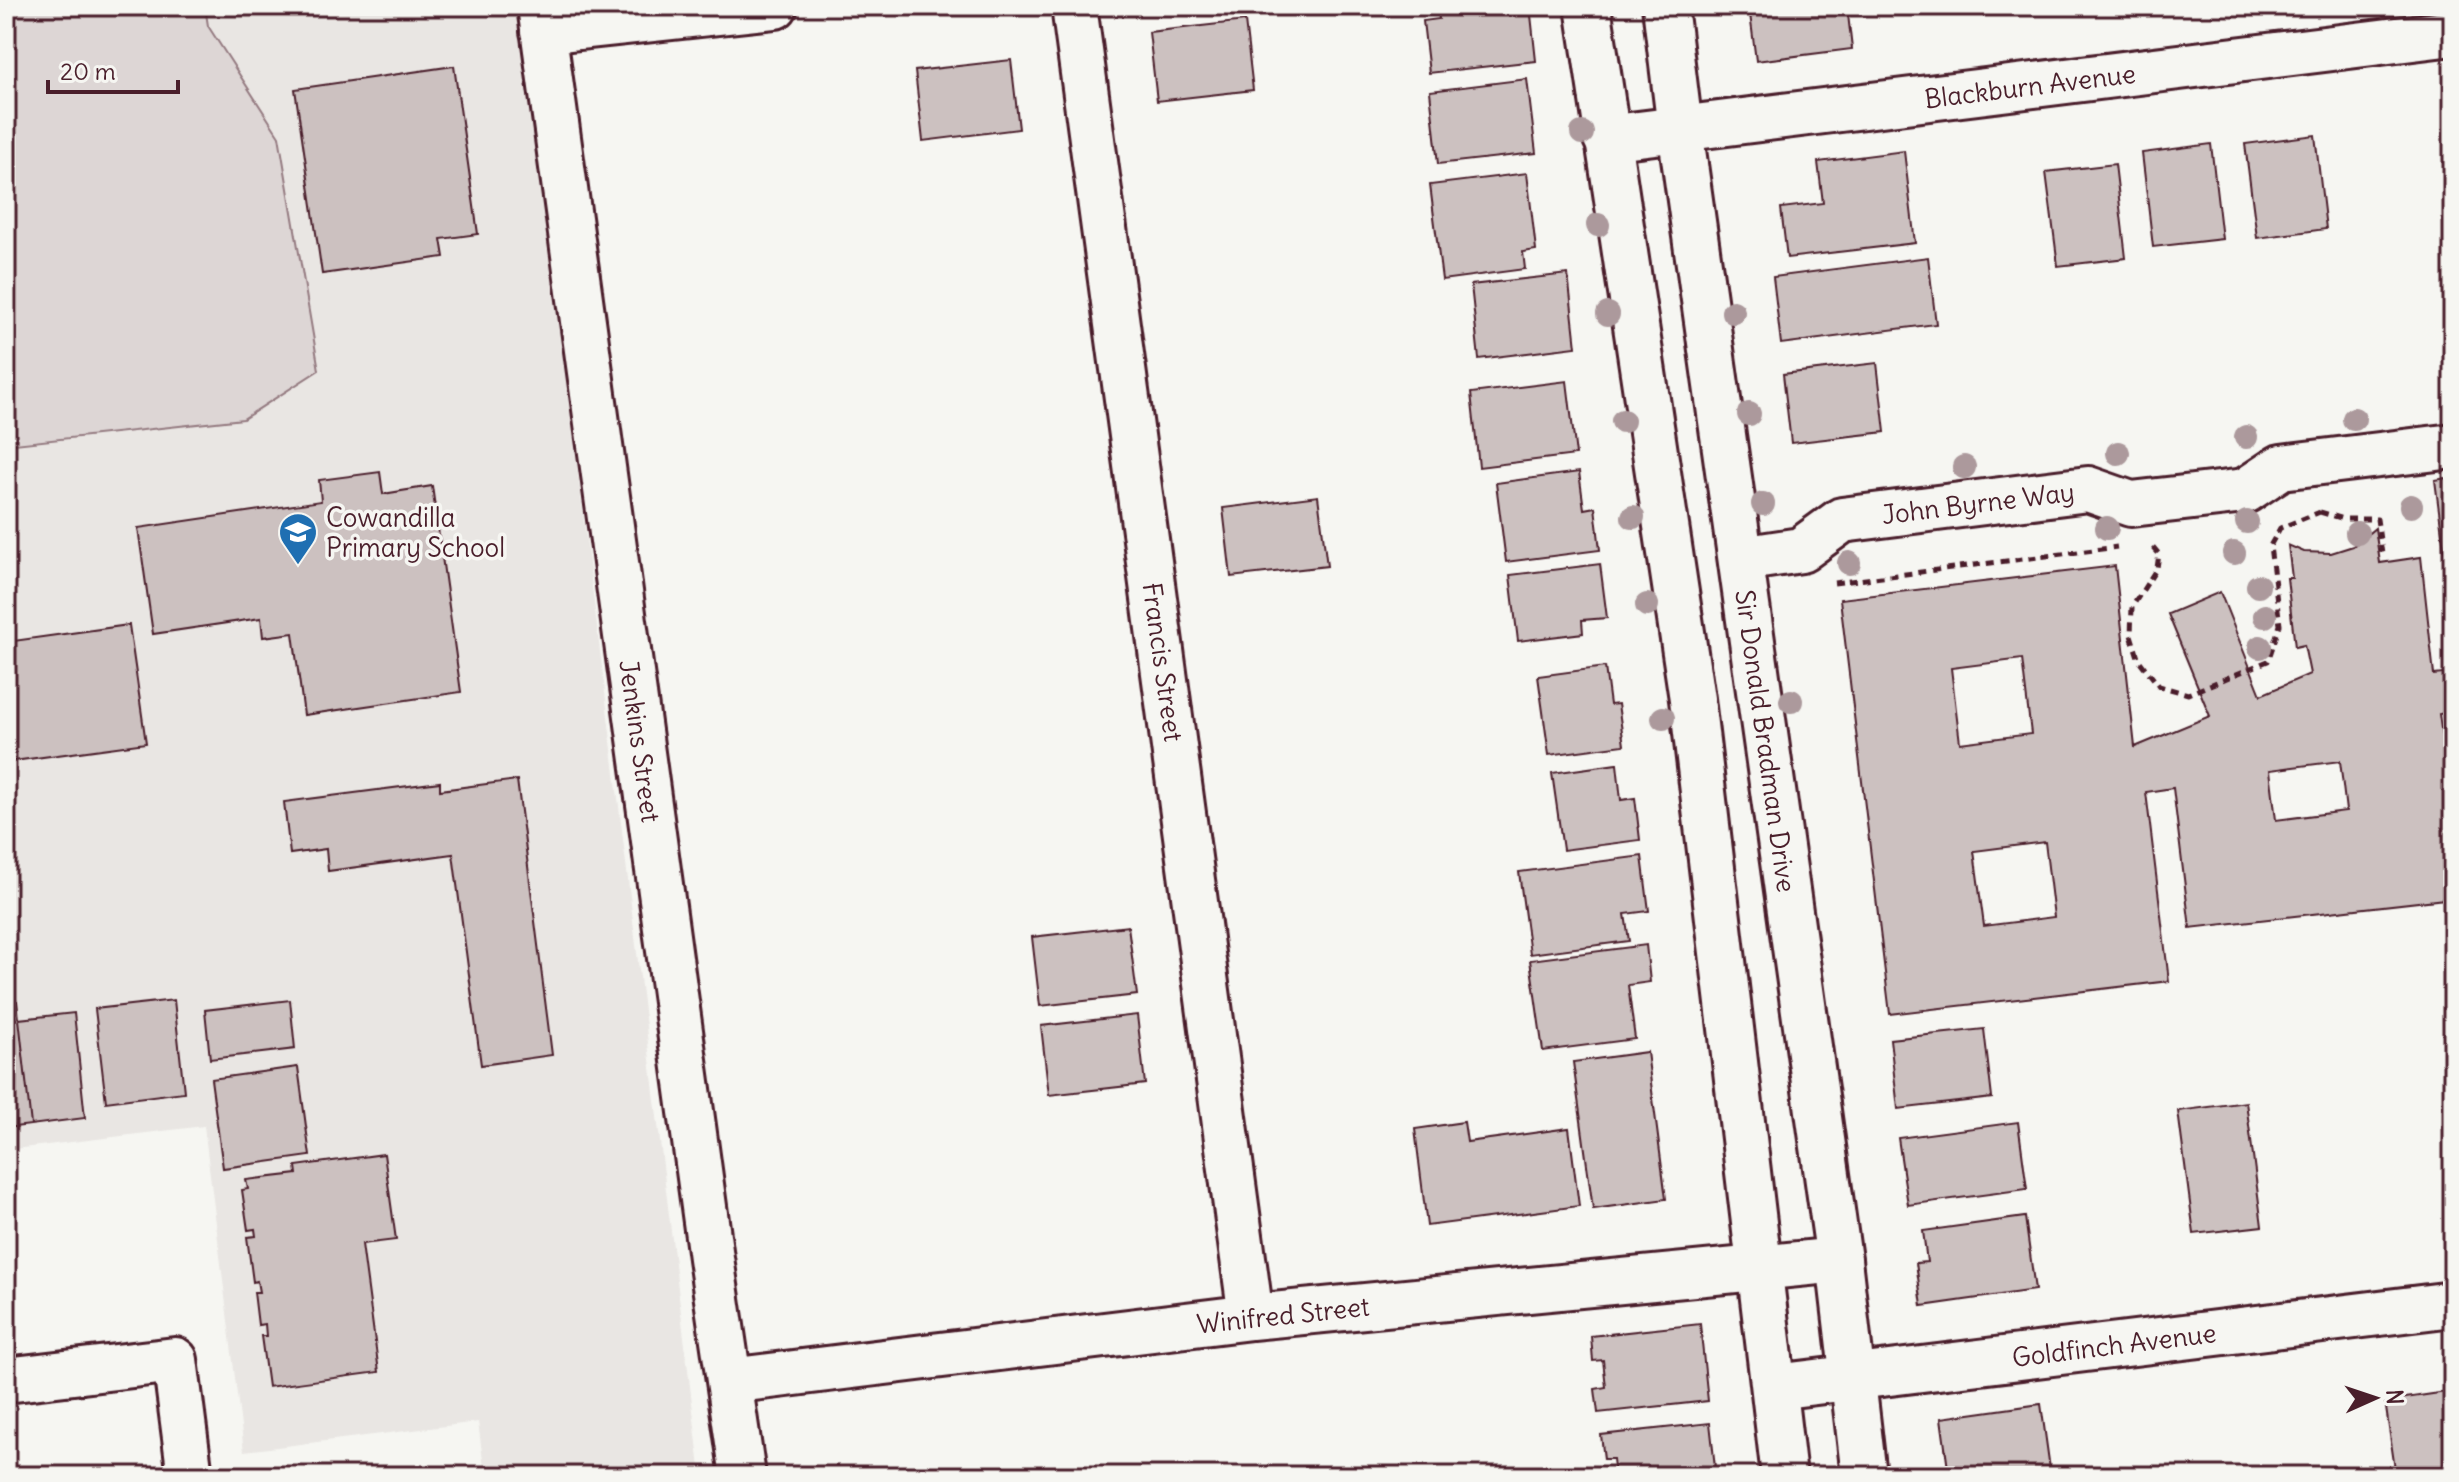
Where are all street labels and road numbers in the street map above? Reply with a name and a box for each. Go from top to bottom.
street label: Blackburn Avenue [1922,57,2138,115]
street label: John Byrne Way [1880,475,2076,531]
street label: Francis Street [1136,580,1191,744]
street label: Sir Donald Bradman Drive [1728,588,1804,894]
street label: Jenkins Street [612,658,668,825]
street label: Winifred Street [1195,1289,1371,1340]
street label: Goldfinch Avenue [2010,1316,2218,1374]

